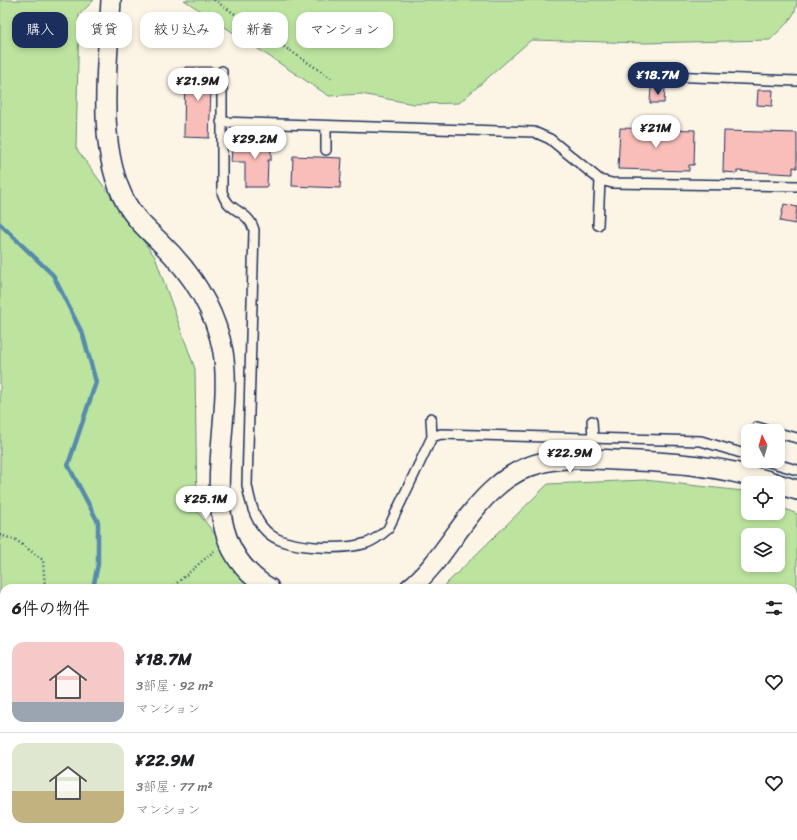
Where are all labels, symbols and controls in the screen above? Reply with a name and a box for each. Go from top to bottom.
chip: 購入 [12,12,68,48]
chip: 賃貸 [76,12,132,48]
chip: 絞り込み [140,12,224,48]
chip: 新着 [232,12,288,48]
chip: マンション [296,12,393,48]
pin: ¥18.7M [625,62,691,96]
text: ¥18.7M [637,63,679,86]
pin: ¥21.9M [165,68,231,102]
text: ¥21.9M [177,69,219,92]
pin: ¥21M [632,115,680,149]
text: ¥21M [641,116,671,139]
pin: ¥29.2M [222,126,288,160]
text: ¥29.2M [233,127,277,150]
north arrow [741,424,785,468]
map controls [741,424,785,572]
pin: ¥22.9M [537,440,603,474]
text: ¥22.9M [548,441,592,464]
button: locate [741,476,785,520]
pin: ¥25.1M [173,486,239,520]
text: ¥25.1M [185,487,227,510]
button: layers [741,528,785,572]
text: 6件の物件 [12,593,90,623]
icon: filters [763,597,785,619]
text: ¥18.7M [136,644,192,674]
icon: home [44,658,92,706]
icon: heart [763,671,785,693]
text: 3部屋 · 92 m² [136,674,213,697]
text: マンション [136,697,200,720]
text: ¥22.9M [136,745,195,775]
icon: home [44,759,92,807]
icon: heart [763,772,785,794]
text: 3部屋 · 77 m² [136,775,213,798]
text: マンション [136,798,200,821]

